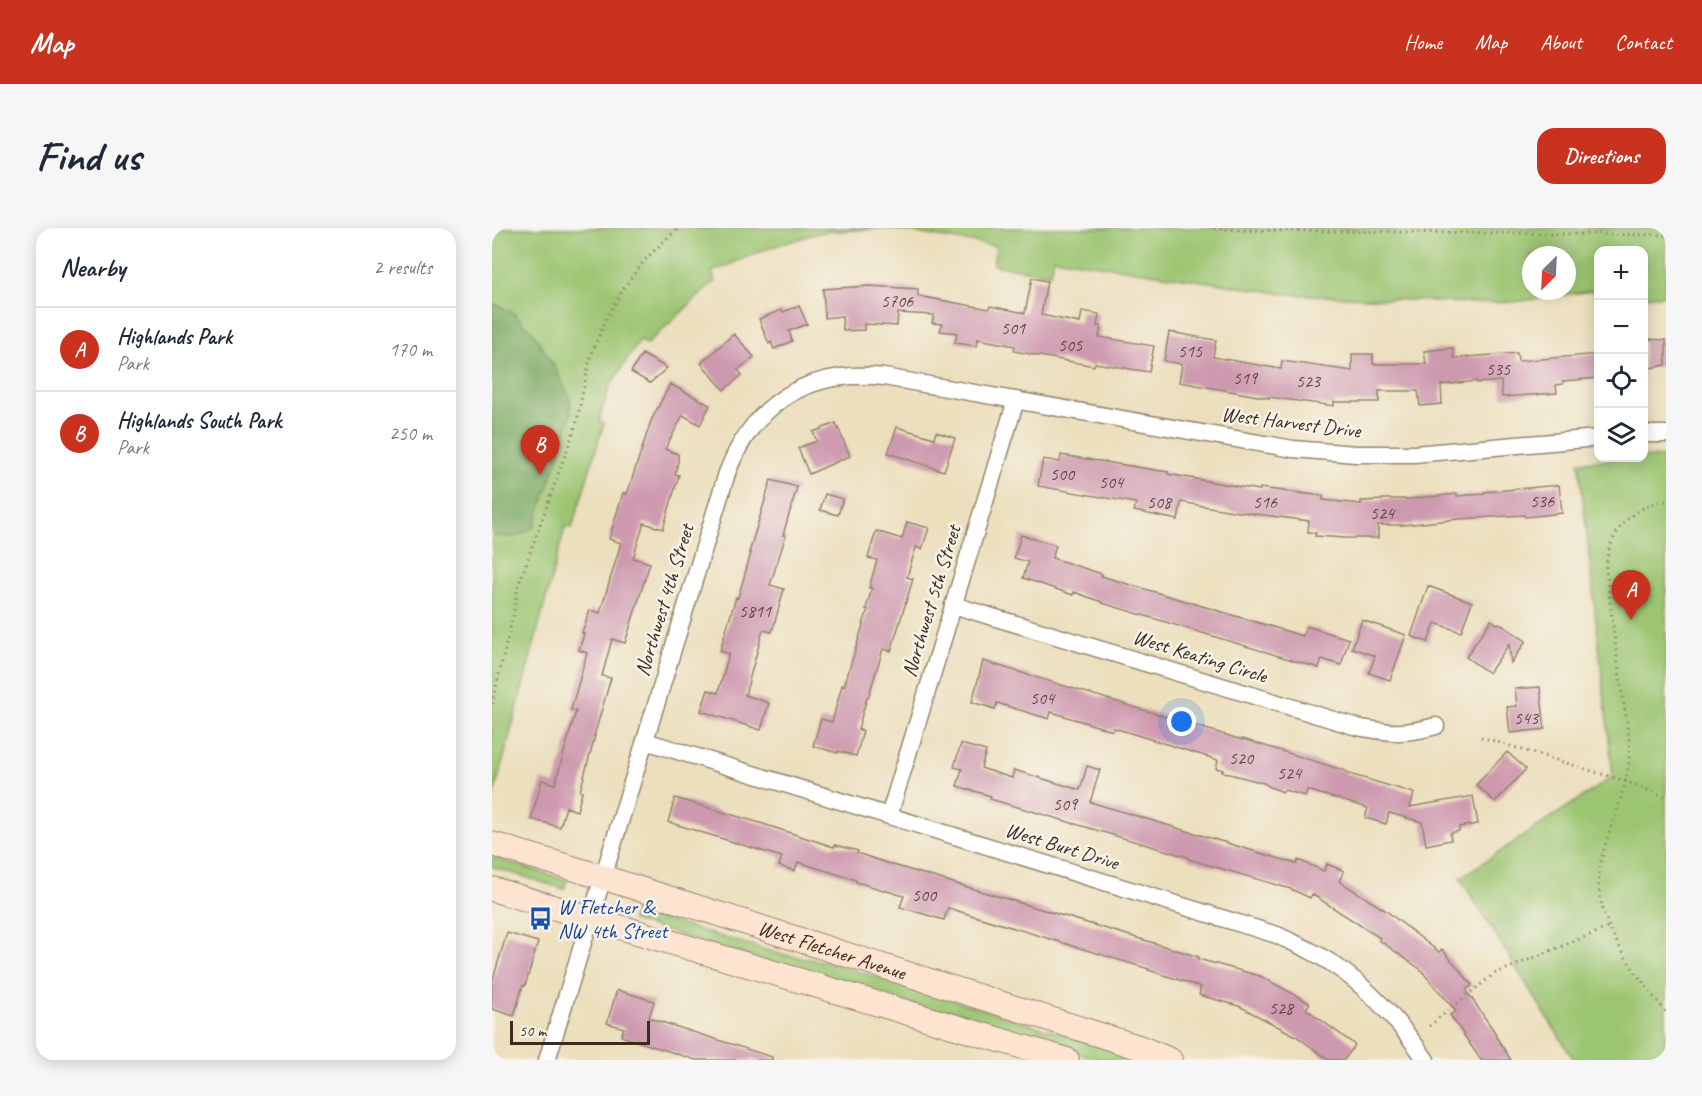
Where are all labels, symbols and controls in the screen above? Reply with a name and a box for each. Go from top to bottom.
text: Map [30,25,73,60]
text: Home [1404,29,1442,55]
text: Map [1475,29,1507,55]
text: About [1540,29,1582,55]
text: Contact [1615,29,1672,55]
button: Directions [1537,128,1666,184]
text: Find us [36,130,141,183]
north arrow [1522,246,1576,300]
map controls [1594,246,1648,462]
button: + [1594,246,1648,300]
text: Nearby [60,251,125,284]
text: 2 results [373,255,432,280]
house number: 5706 [881,290,914,312]
button: − [1594,300,1648,354]
house number: 501 [1001,317,1026,339]
text: Highlands Park [117,323,232,351]
house number: 505 [1058,334,1083,356]
text: A [74,337,85,362]
text: 170 m [389,337,432,362]
house number: 515 [1178,340,1203,362]
text: Park [117,351,149,376]
button: locate [1594,354,1648,408]
house number: 535 [1486,358,1511,380]
house number: 519 [1233,367,1259,389]
house number: 523 [1296,370,1322,392]
street label: West Harvest Drive [1220,401,1363,444]
text: Highlands South Park [117,407,281,435]
button: layers [1594,408,1648,462]
text: B [74,421,85,446]
text: 250 m [389,421,432,446]
pin: B [520,426,560,475]
text: Park [117,435,149,460]
house number: 500 [1050,463,1076,485]
house number: 504 [1099,471,1125,493]
house number: 536 [1530,490,1555,512]
house number: 508 [1147,491,1173,513]
house number: 516 [1253,491,1278,513]
house number: 524 [1370,502,1396,524]
street label: Northwest 4th Street [629,519,700,679]
street label: Northwest 5th Street [896,520,967,680]
pin: A [1612,570,1650,620]
house number: 5811 [739,600,772,622]
street label: West Keating Circle [1130,623,1271,689]
house number: 504 [1030,687,1056,709]
your location [1167,707,1196,736]
house number: 543 [1514,707,1540,729]
house number: 520 [1229,747,1255,769]
house number: 524 [1277,762,1303,784]
house number: 509 [1053,793,1079,815]
street label: West Burt Drive [1002,816,1124,876]
house number: 500 [912,884,938,906]
place label: W Fletcher & NW 4th Street [558,894,669,944]
bus stop icon: W Fletcher & NW 4th Street [527,906,553,932]
street label: West Fletcher Avenue [755,914,910,986]
house number: 528 [1269,997,1295,1019]
scale bar [510,1018,650,1046]
text: 50 m [519,1021,546,1041]

